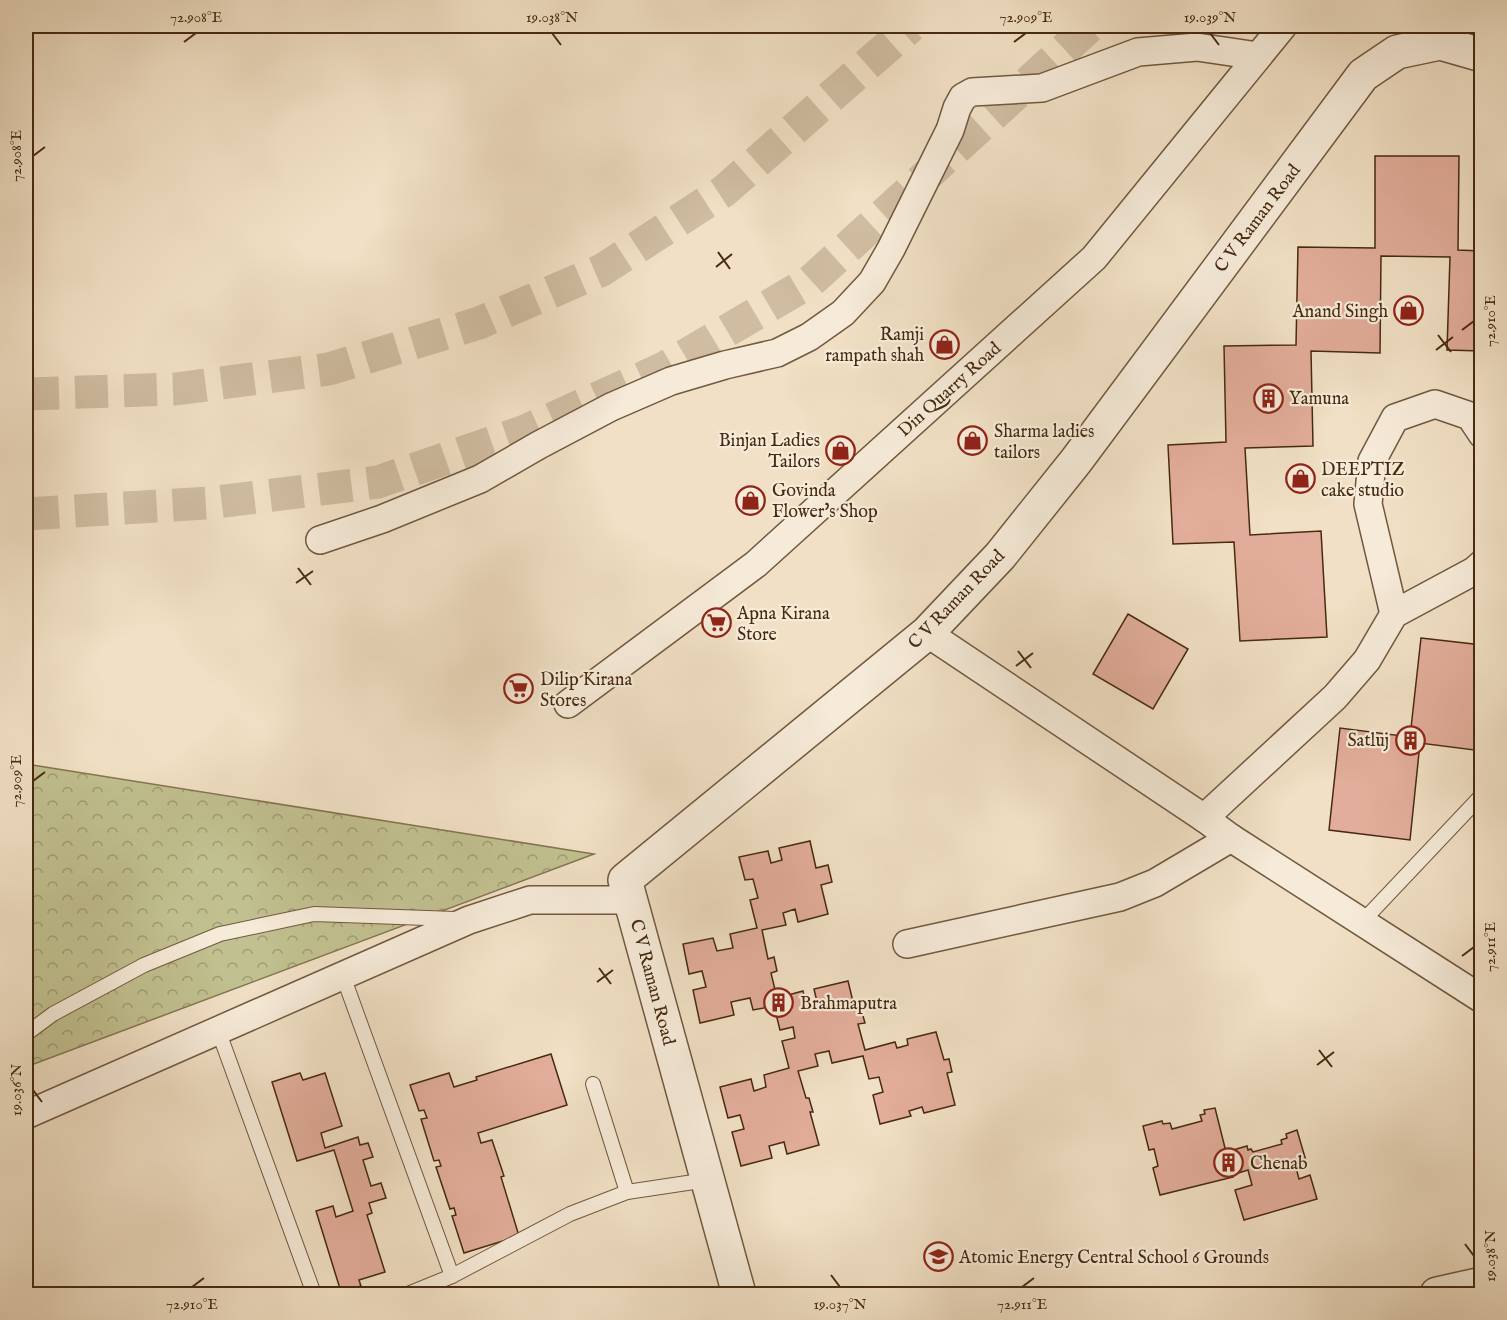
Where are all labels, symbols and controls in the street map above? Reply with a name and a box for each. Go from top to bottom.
text: 72.908°E [170,8,222,27]
text: 19.038°N [526,8,578,27]
text: 72.909°E [1000,8,1052,27]
text: 19.039°N [1184,8,1236,27]
text: 72.908°E [7,130,26,182]
street label: C V Raman Road [1210,160,1307,278]
shop icon: Anand Singh [1393,295,1425,327]
text: 72.910°E [1481,295,1500,347]
place label: Anand Singh [1291,301,1388,324]
place label: Ramji rampath shah [825,324,924,368]
shop icon: Ramji rampath shah [929,328,961,360]
street label: Din Quarry Road [894,337,1007,443]
building icon: Yamuna [1252,382,1284,414]
place label: Yamuna [1289,388,1349,411]
place label: Sharma ladies tailors [994,421,1094,465]
shop icon: Sharma ladies tailors [957,425,989,457]
place label: Binjan Ladies Tailors [719,430,820,474]
shop icon: Binjan Ladies Tailors [825,434,857,466]
place label: DEEPTIZ cake studio [1321,459,1405,503]
shop icon: DEEPTIZ cake studio [1284,463,1316,495]
place label: Govinda Flower's Shop [772,480,878,524]
shop icon: Govinda Flower's Shop [735,484,767,516]
street label: C V Raman Road [904,545,1011,655]
place label: Apna Kirana Store [736,603,830,647]
supermarket icon: Apna Kirana Store [700,607,732,639]
place label: Dilip Kirana Stores [540,669,632,713]
supermarket icon: Dilip Kirana Stores [503,673,535,705]
building icon: Satluj [1394,724,1426,756]
place label: Satluj [1347,730,1389,753]
text: 72.909°E [7,755,26,807]
street label: C V Raman Road [624,917,680,1048]
text: 72.911°E [1481,922,1500,972]
building icon: Brahmaputra [763,987,795,1019]
place label: Brahmaputra [800,993,897,1016]
text: 19.036°N [7,1064,26,1116]
building icon: Chenab [1213,1147,1245,1179]
place label: Chenab [1250,1153,1308,1176]
text: 19.038°N [1481,1230,1500,1282]
school or university icon: Atomic Energy Central School 6 Grounds [922,1241,954,1273]
place label: Atomic Energy Central School 6 Grounds [958,1247,1269,1270]
text: 72.910°E [166,1295,218,1314]
text: 19.037°N [813,1295,867,1314]
text: 72.911°E [997,1295,1047,1314]

